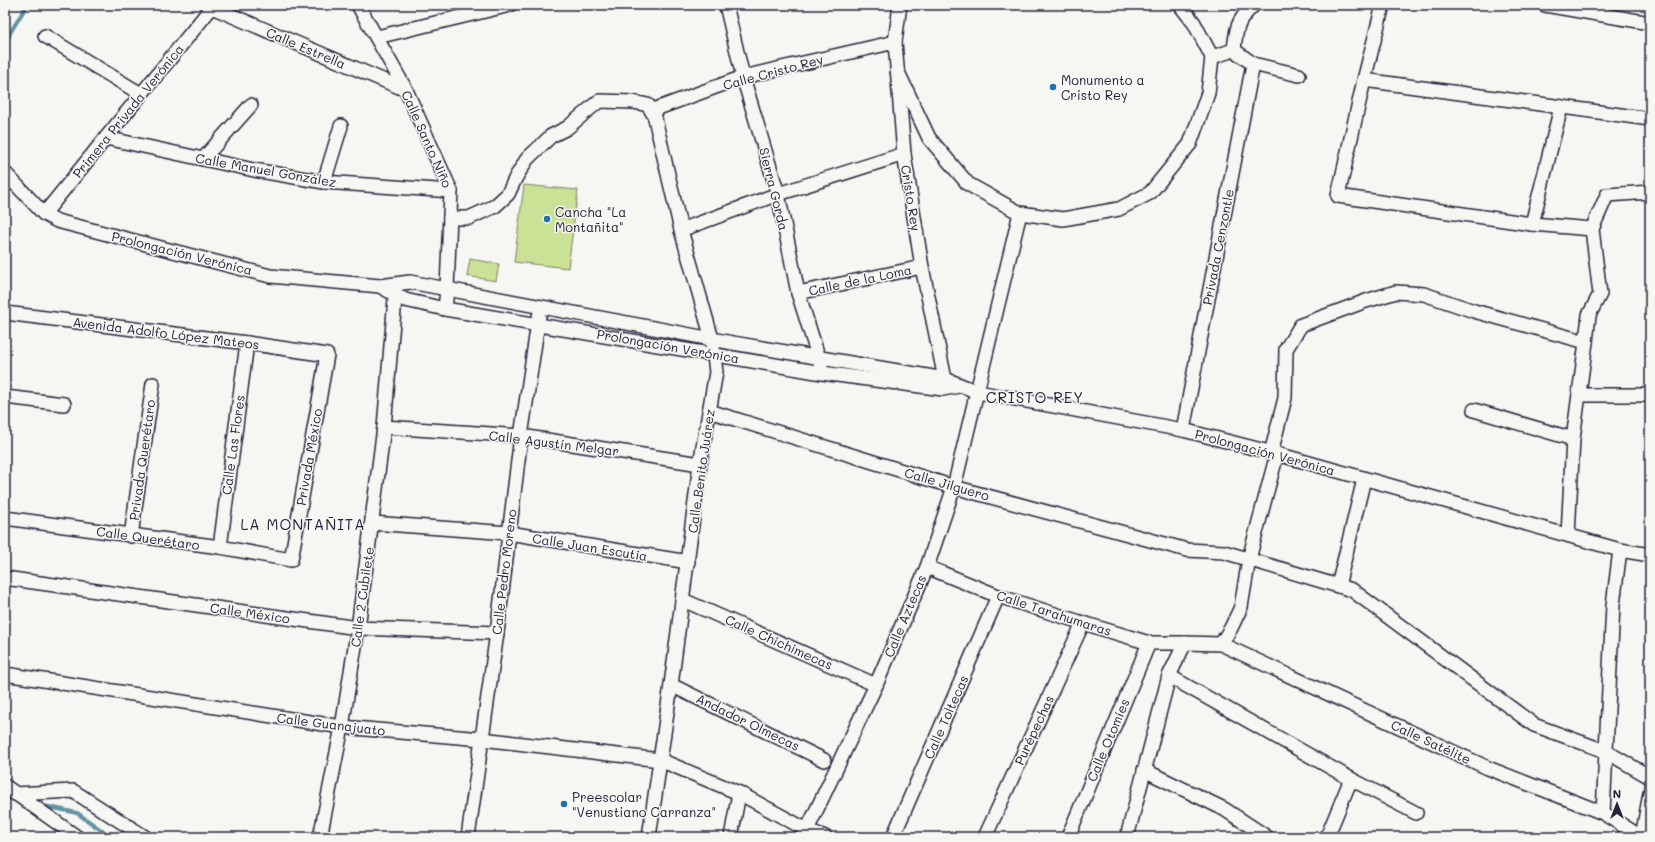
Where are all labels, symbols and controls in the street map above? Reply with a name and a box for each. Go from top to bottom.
street label: Calle Estrella [264,23,349,72]
street label: Primera Privada Verónica [68,40,187,181]
street label: Calle Cristo Rey [721,50,825,93]
place label: Monumento a Cristo Rey [1061,71,1145,103]
marker: Monumento a Cristo Rey [1048,82,1058,92]
street label: Calle Santo Niño [398,87,457,190]
street label: Sierra Gorda [756,146,793,232]
street label: Calle Manuel González [194,149,338,190]
street label: Cristo Rey [898,164,925,232]
street label: Privada Cenzontle [1198,188,1237,306]
place label: Cancha "La Montañita" [555,203,626,235]
marker: Cancha "La Montañita" [542,214,552,224]
street label: Prolongación Verónica [110,227,254,278]
street label: Calle de la Loma [807,260,913,299]
street label: Avenida Adolfo López Mateos [72,313,260,352]
street label: Prolongación Verónica [596,325,741,366]
district label: CRISTO REY [986,387,1084,407]
street label: Calle Las Flores [217,394,248,496]
street label: Privada Querétaro [125,398,158,521]
street label: Privada México [292,407,325,507]
street label: Calle Benito Juárez [683,408,718,534]
street label: Prolongación Verónica [1193,425,1337,478]
street label: Calle Agustín Melgar [488,426,620,459]
street label: Calle Jilguero [903,463,992,504]
street label: Calle Pedro Moreno [487,508,520,636]
district label: LA MONTAÑITA [240,514,366,534]
street label: Calle Querétaro [95,522,201,553]
street label: Calle Juan Escutia [531,529,649,564]
street label: Calle 2 Cubilete [346,546,377,648]
street label: Calle Aztecas [879,572,930,660]
street label: Calle Tarahumaras [994,586,1114,639]
street label: Calle México [209,598,291,627]
street label: Calle Chichimecas [723,610,836,673]
street label: Calle Toltecas [919,672,972,761]
street label: Andador Olmecas [694,689,803,754]
street label: Purépechas [1010,692,1057,767]
street label: Calle Otomíes [1082,696,1133,784]
street label: Calle Guanajuato [276,708,387,739]
street label: Calle Satélite [1389,716,1474,767]
north arrow [1597,784,1637,824]
text: N [1613,786,1621,801]
place label: Preescolar "Venustiano Carranza" [572,788,716,820]
marker: Preescolar "Venustiano Carranza" [559,799,569,809]

